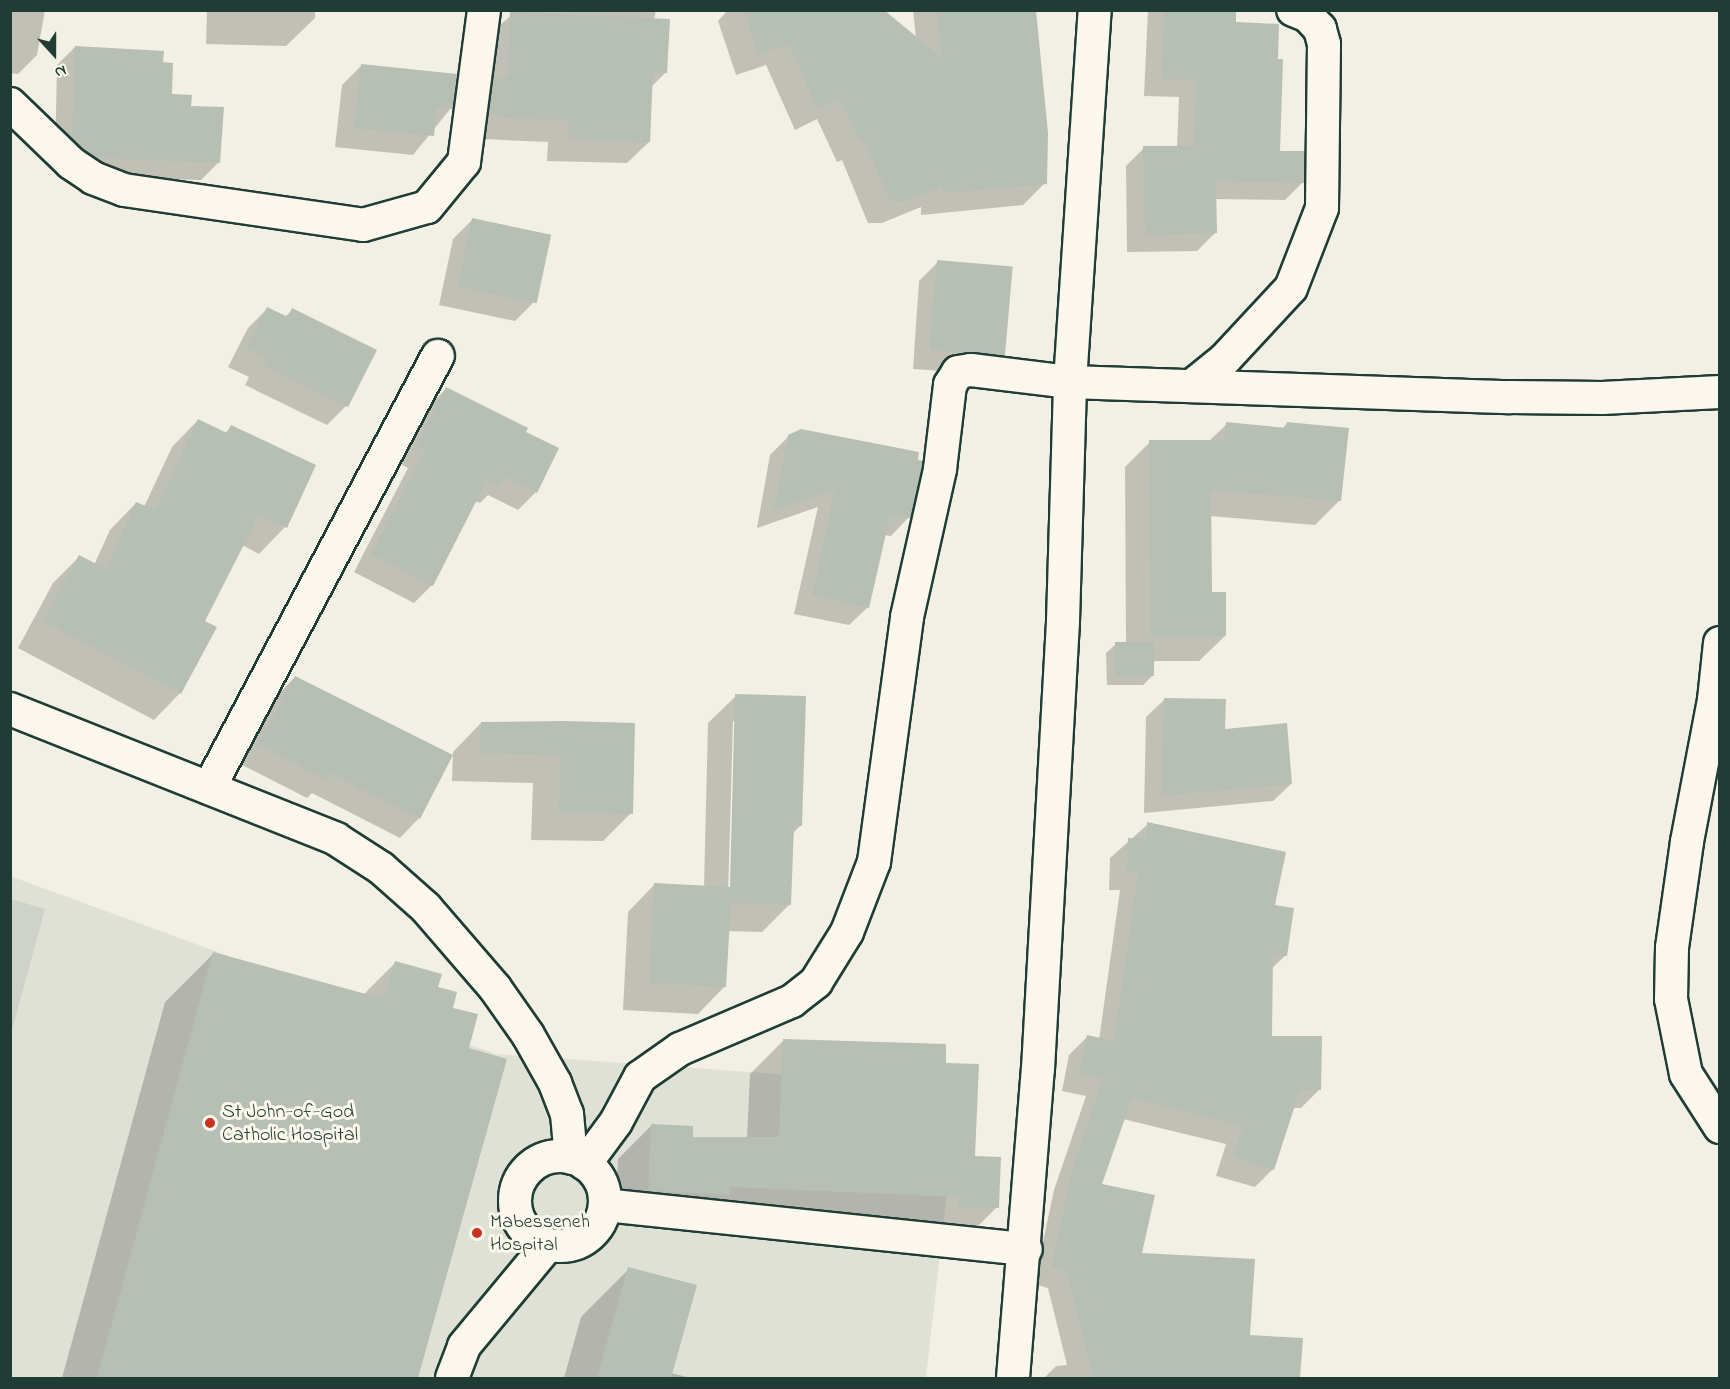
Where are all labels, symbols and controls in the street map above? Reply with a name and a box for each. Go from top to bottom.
north arrow [24,24,84,84]
text: N [51,58,70,84]
place label: St John-of-God Catholic Hospital [222,1100,358,1147]
marker: St John-of-God Catholic Hospital [203,1116,217,1130]
place label: Mabesseneh Hospital [490,1210,590,1257]
marker: Mabesseneh Hospital [468,1224,486,1242]

